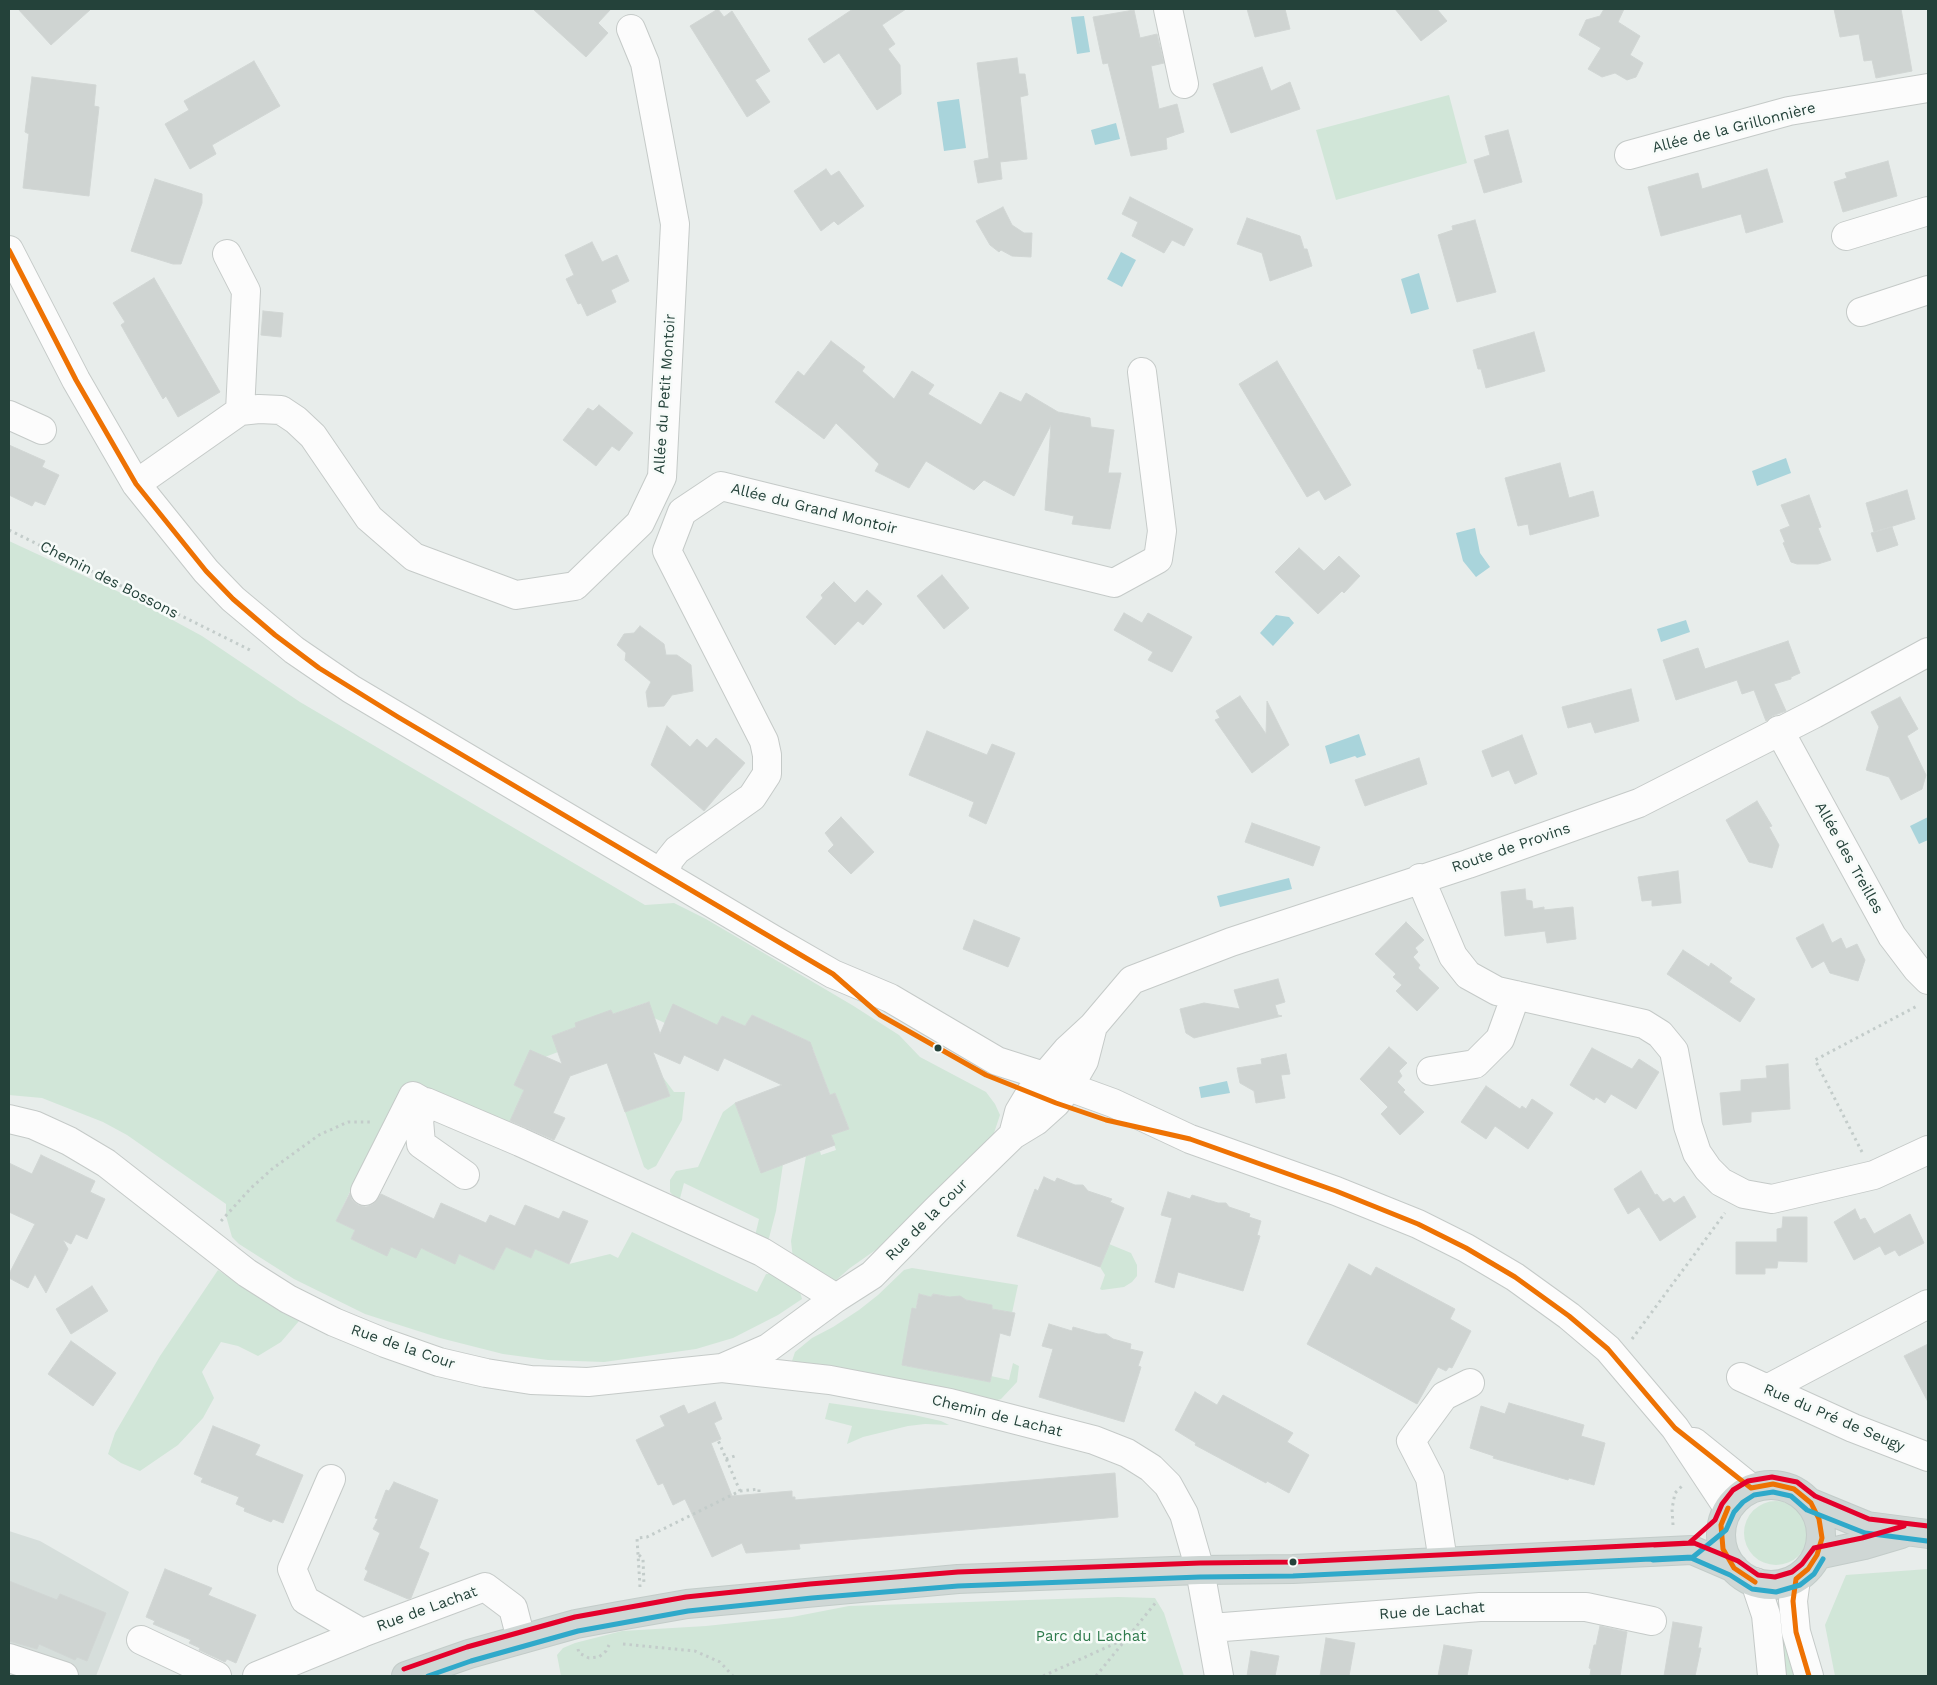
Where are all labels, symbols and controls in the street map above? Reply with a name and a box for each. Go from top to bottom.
street label: Allée de la Grillonnière [1650,99,1818,157]
street label: Allée du Petit Montoir [650,313,680,475]
street label: Allée du Grand Montoir [729,480,899,538]
street label: Chemin des Bossons [37,537,181,623]
street label: Allée des Treilles [1811,799,1887,917]
street label: Route de Provins [1449,819,1573,877]
unlabelled marker [933,1043,943,1053]
street label: Rue de la Cour [882,1175,972,1265]
street label: Rue de la Cour [349,1321,457,1373]
street label: Rue du Pré de Seugy [1761,1380,1907,1456]
street label: Chemin de Lachat [930,1391,1064,1441]
unlabelled marker [1288,1557,1298,1567]
street label: Rue de Lachat [374,1582,480,1636]
street label: Rue de Lachat [1379,1598,1485,1624]
park label: Parc du Lachat [1036,1628,1146,1646]

